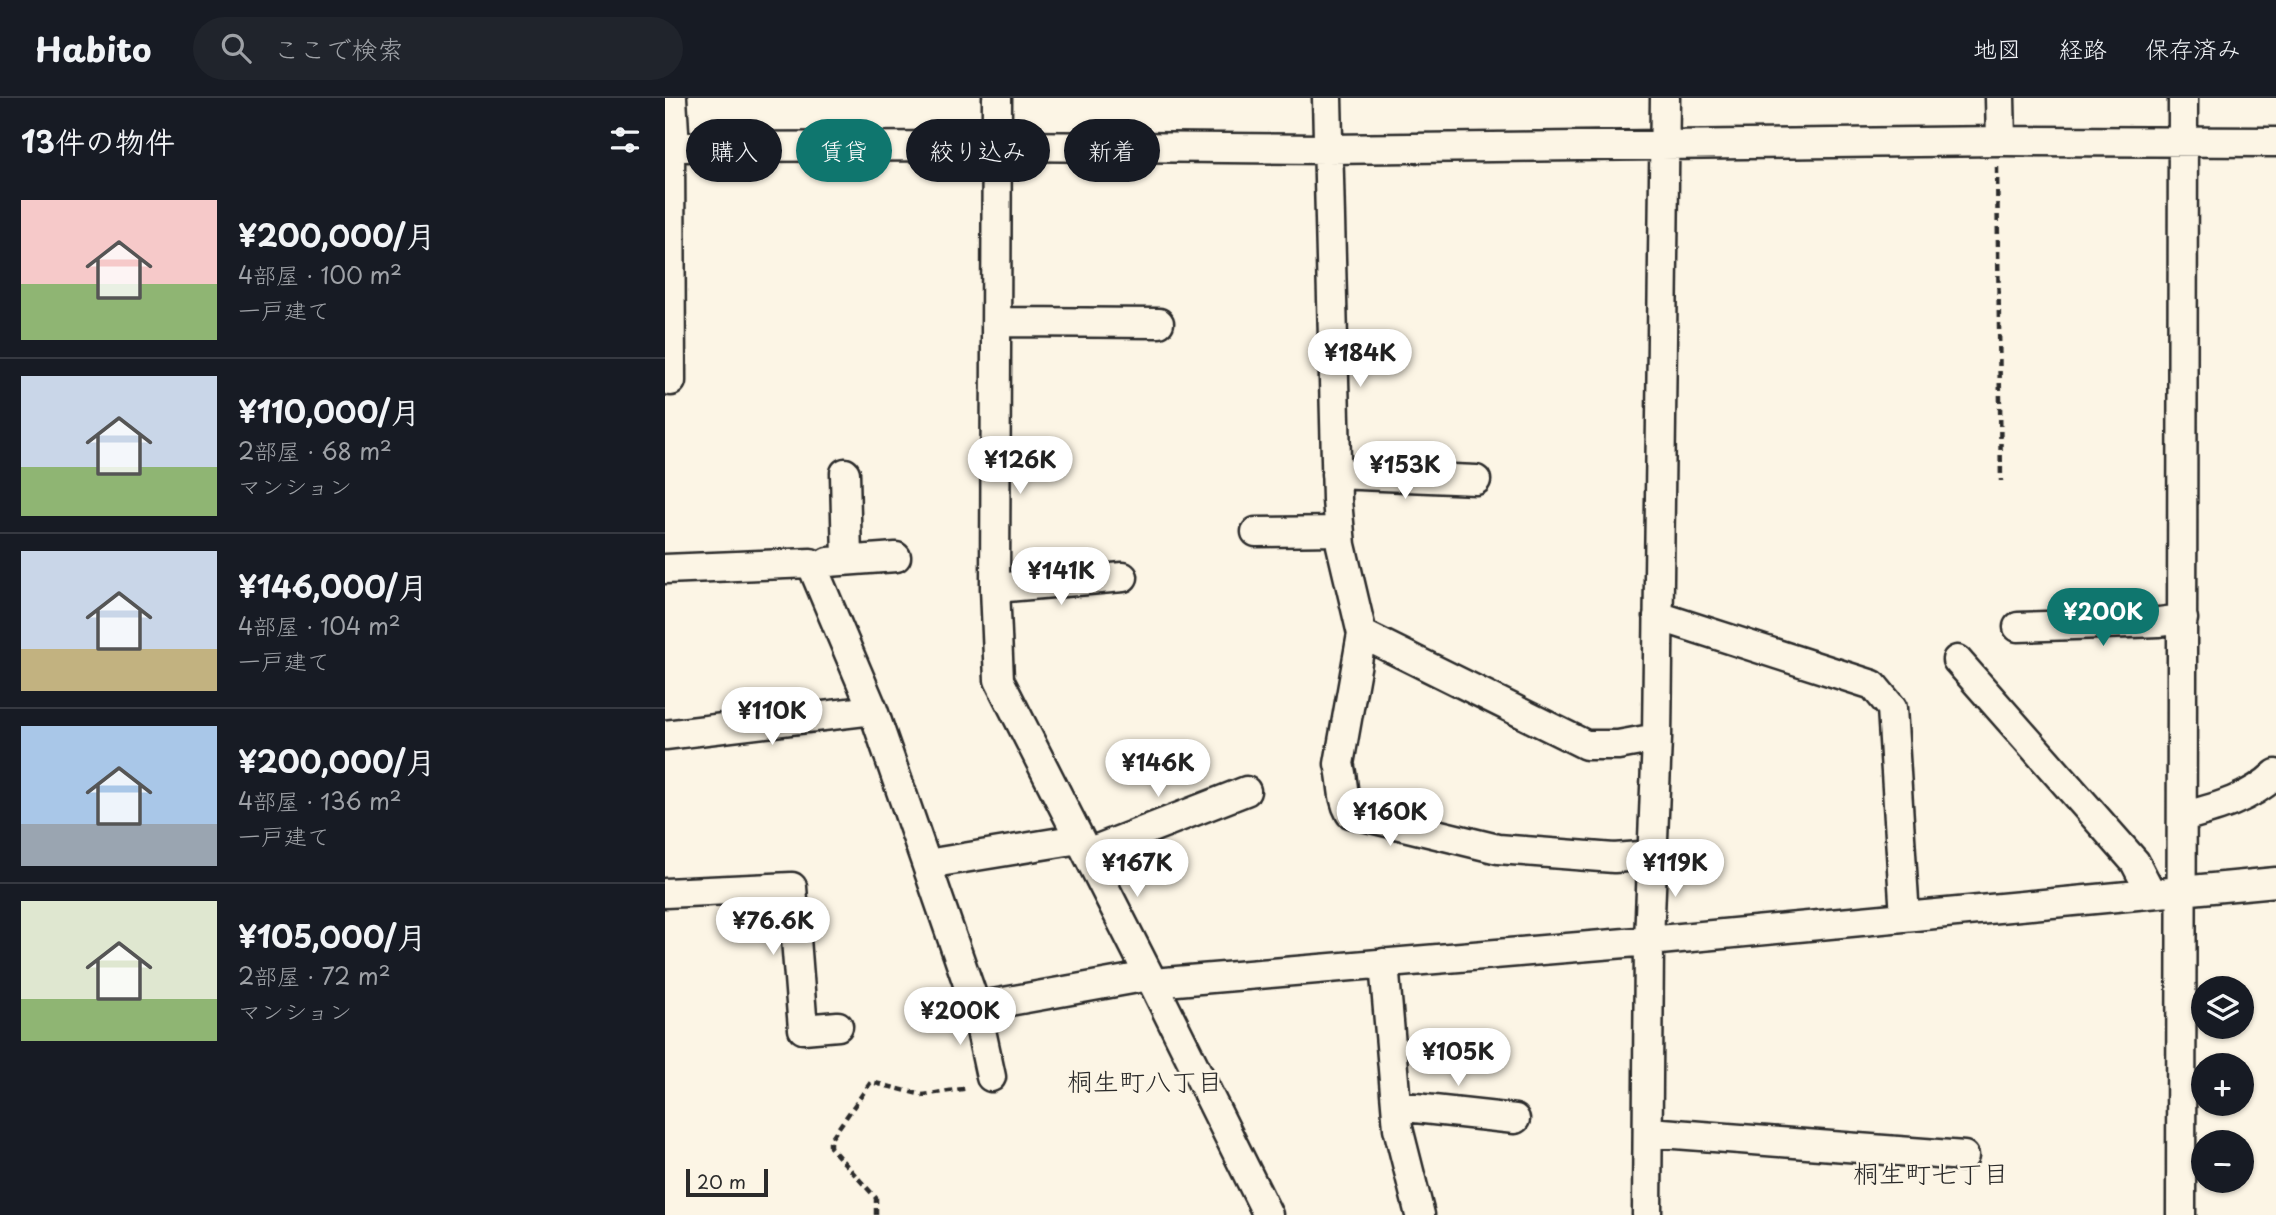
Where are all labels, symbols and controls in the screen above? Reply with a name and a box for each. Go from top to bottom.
search box [193,17,683,80]
text: Habito [35,23,151,73]
icon: search [217,29,255,67]
text: ここで検索 [273,29,403,68]
text: 地図 [1973,30,2021,66]
text: 経路 [2059,30,2107,66]
text: 保存済み [2145,30,2241,66]
text: 13件の物件 [21,118,175,163]
chip: 購入 [686,119,782,182]
chip: 賃貸 [796,119,892,182]
chip: 絞り込み [906,119,1050,182]
chip: 新着 [1064,119,1160,182]
icon: filters [606,121,644,159]
text: ¥200,000/月 [238,212,436,257]
icon: home [77,228,161,312]
text: 4部屋 · 100 m² [238,257,402,292]
text: 一戸建て [238,292,330,327]
pin: ¥184K [1311,330,1409,389]
text: ¥184K [1324,334,1396,369]
text: ¥110,000/月 [238,388,420,433]
icon: home [77,404,161,488]
text: 2部屋 · 68 m² [238,433,392,468]
pin: ¥126K [971,436,1069,496]
text: ¥126K [984,441,1056,476]
pin: ¥153K [1356,442,1454,501]
text: ¥153K [1369,446,1441,481]
text: マンション [238,468,352,503]
pin: ¥141K [1012,547,1110,607]
text: ¥141K [1027,552,1095,587]
text: ¥146,000/月 [238,563,428,608]
icon: home [77,579,161,663]
pin: ¥200K [2054,588,2152,648]
text: ¥200K [2063,593,2143,628]
text: 4部屋 · 104 m² [238,608,401,643]
text: 一戸建て [238,643,330,678]
pin: ¥110K [723,688,821,747]
text: ¥110K [738,692,807,727]
text: ¥200,000/月 [238,738,436,783]
pin: ¥146K [1109,740,1207,799]
text: ¥146K [1121,744,1195,779]
icon: home [77,754,161,838]
text: 4部屋 · 136 m² [238,783,402,818]
pin: ¥160K [1341,788,1439,848]
text: ¥160K [1353,793,1427,828]
text: 一戸建て [238,818,330,853]
pin: ¥167K [1088,840,1186,899]
pin: ¥119K [1626,840,1724,899]
text: ¥167K [1101,844,1173,879]
text: ¥119K [1642,844,1708,879]
pin: ¥76.6K [716,898,830,957]
text: ¥76.6K [732,902,814,937]
text: ¥105,000/月 [238,913,426,958]
icon: home [77,929,161,1013]
text: 2部屋 · 72 m² [238,958,391,993]
map controls [2191,976,2254,1193]
button: layers [2191,976,2254,1039]
pin: ¥200K [911,988,1009,1047]
text: ¥200K [920,992,1000,1027]
text: マンション [238,993,352,1028]
pin: ¥105K [1409,1028,1507,1088]
text: ¥105K [1422,1033,1494,1068]
button: + [2191,1053,2254,1116]
district label: 桐生町八丁目 [1067,1061,1223,1100]
button: − [2191,1130,2254,1193]
district label: 桐生町七丁目 [1853,1153,2009,1192]
scale bar [686,1166,768,1198]
text: 20 m [697,1167,746,1195]

